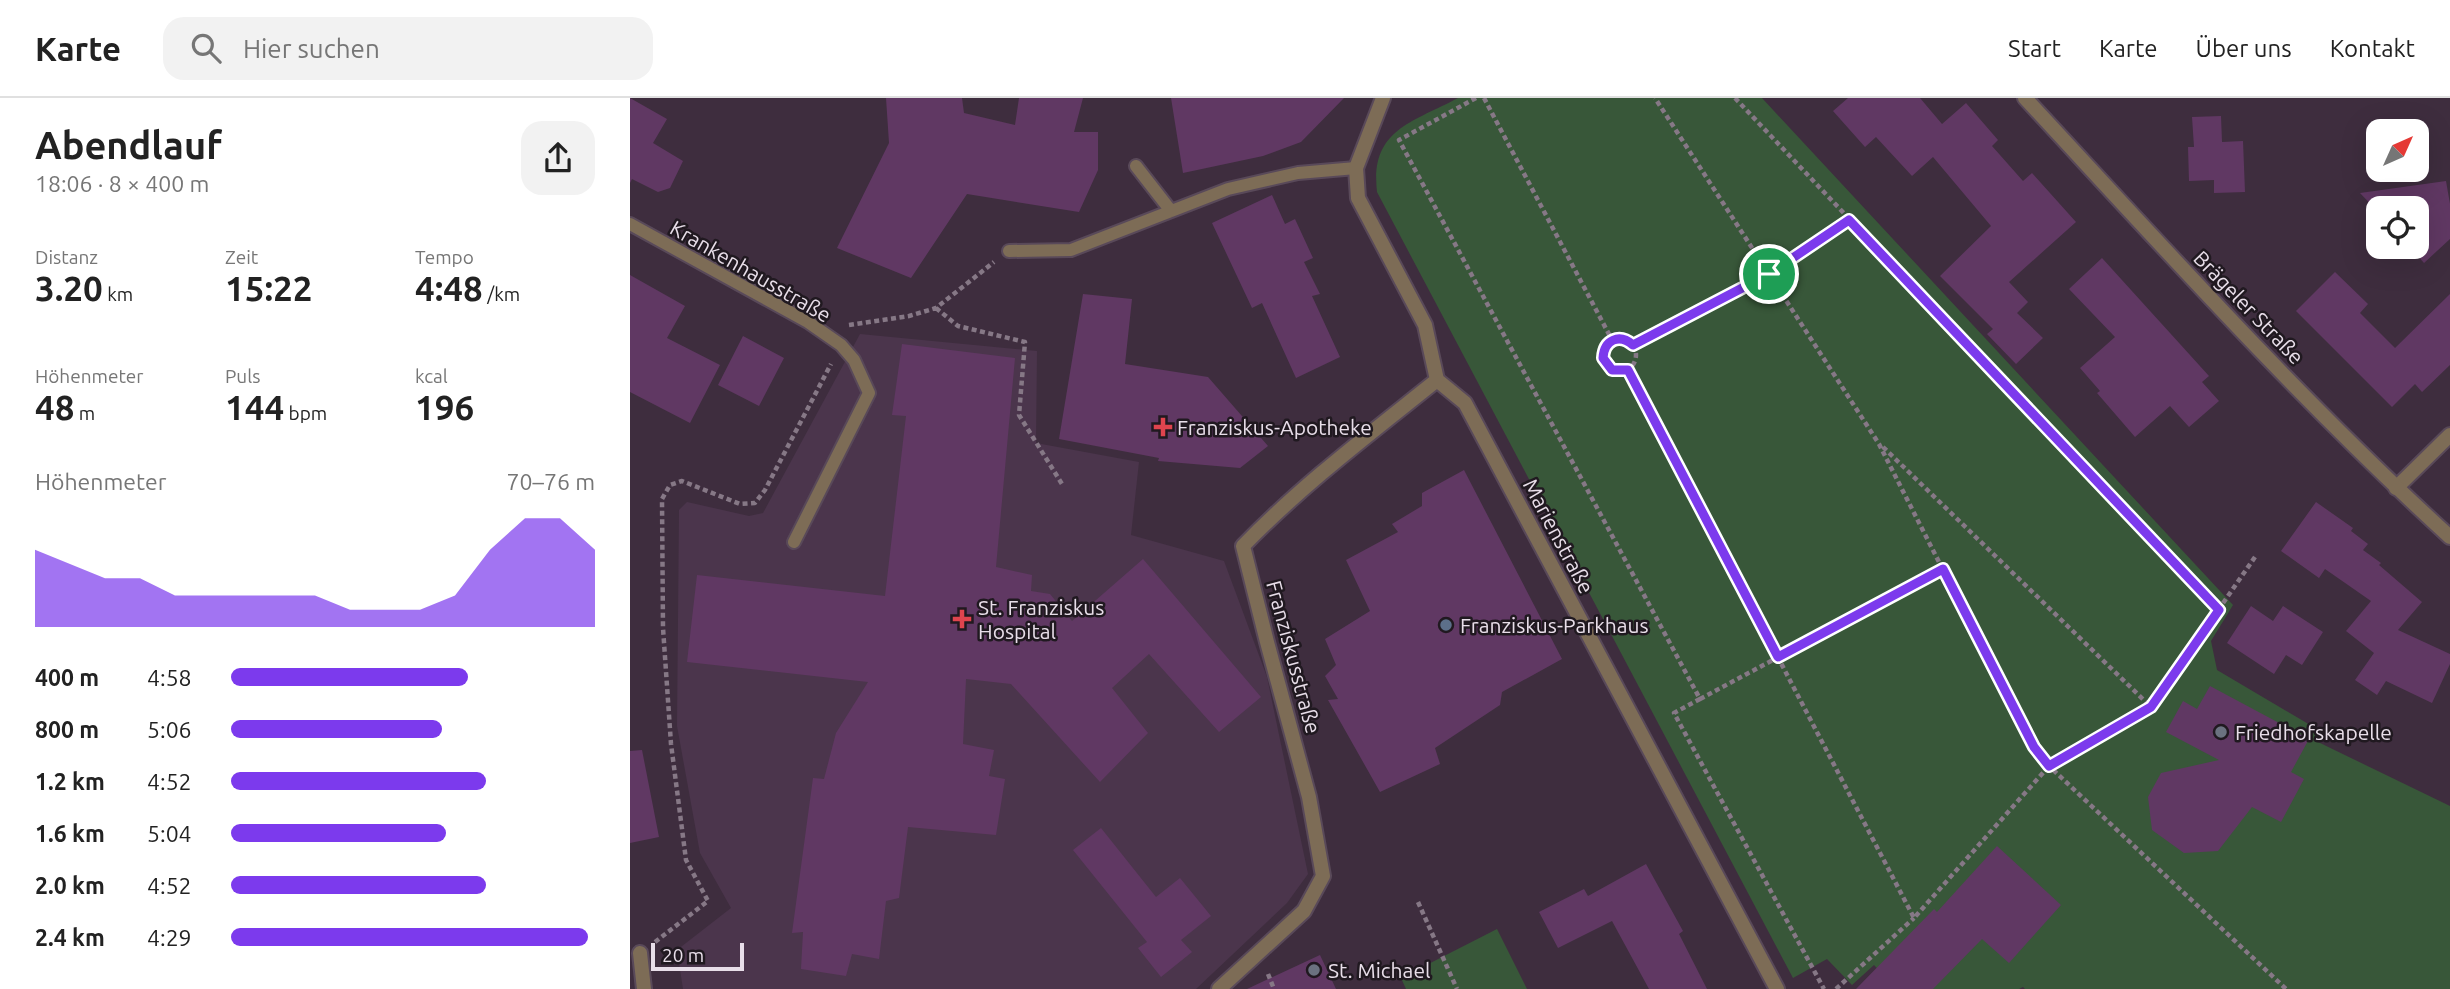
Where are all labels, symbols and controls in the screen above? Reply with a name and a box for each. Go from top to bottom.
search box [163,17,653,80]
icon: search [187,29,225,67]
text: Karte [35,30,121,67]
text: Hier suchen [243,34,380,63]
text: Start [2008,35,2061,62]
text: Karte [2099,35,2158,62]
text: Über uns [2196,35,2292,62]
text: Kontakt [2330,35,2415,62]
north arrow [2366,119,2429,182]
map controls [2366,119,2429,259]
button: share [521,121,595,195]
text: Abendlauf [35,124,222,166]
text: 18:06 · 8 × 400 m [35,171,209,196]
button: locate [2366,196,2429,259]
street label: Krankenhausstraße [666,215,836,327]
pin [1739,244,1799,304]
street label: Brägeler Straße [2189,245,2309,369]
text: Distanz [35,246,98,268]
text: Zeit [225,246,258,268]
text: Tempo [415,246,474,268]
icon: arrive [1750,255,1788,293]
text: 3.20 [35,268,103,308]
text: 15:22 [225,268,313,308]
text: 4:48 [415,268,483,308]
text: km [103,283,133,305]
text: /km [483,283,520,305]
text: Höhenmeter [35,365,144,387]
text: Puls [225,365,260,387]
text: kcal [415,365,448,387]
text: 48 [35,387,74,427]
text: 144 [225,387,284,427]
text: 196 [415,387,474,427]
text: m [74,402,95,424]
text: bpm [284,402,327,424]
place label: Franziskus-Apotheke [1177,415,1372,439]
marker: Franziskus-Apotheke [1155,419,1171,435]
text: Höhenmeter [35,469,166,494]
text: 70–76 m [507,469,595,494]
street label: Marienstraße [1519,475,1599,597]
street label: Franziskusstraße [1262,578,1326,736]
place label: St. Franziskus Hospital [978,595,1104,643]
marker: St. Franziskus Hospital [952,609,972,629]
place label: Franziskus-Parkhaus [1460,613,1649,637]
marker: Franziskus-Parkhaus [1438,617,1454,633]
text: 400 m [35,665,99,690]
text: 4:58 [147,665,192,690]
text: 800 m [35,717,99,742]
text: 5:06 [147,717,192,742]
place label: Friedhofskapelle [2235,720,2392,744]
marker: Friedhofskapelle [2213,724,2229,740]
text: 1.2 km [35,769,105,794]
text: 4:52 [147,769,192,794]
text: 1.6 km [35,821,105,846]
text: 5:04 [147,821,192,846]
text: 2.0 km [35,873,105,898]
text: 4:52 [147,873,192,898]
text: 2.4 km [35,925,105,950]
text: 4:29 [147,925,192,950]
scale bar [651,940,744,972]
text: 20 m [662,944,704,966]
place label: St. Michael [1328,958,1430,982]
marker: St. Michael [1306,962,1322,978]

